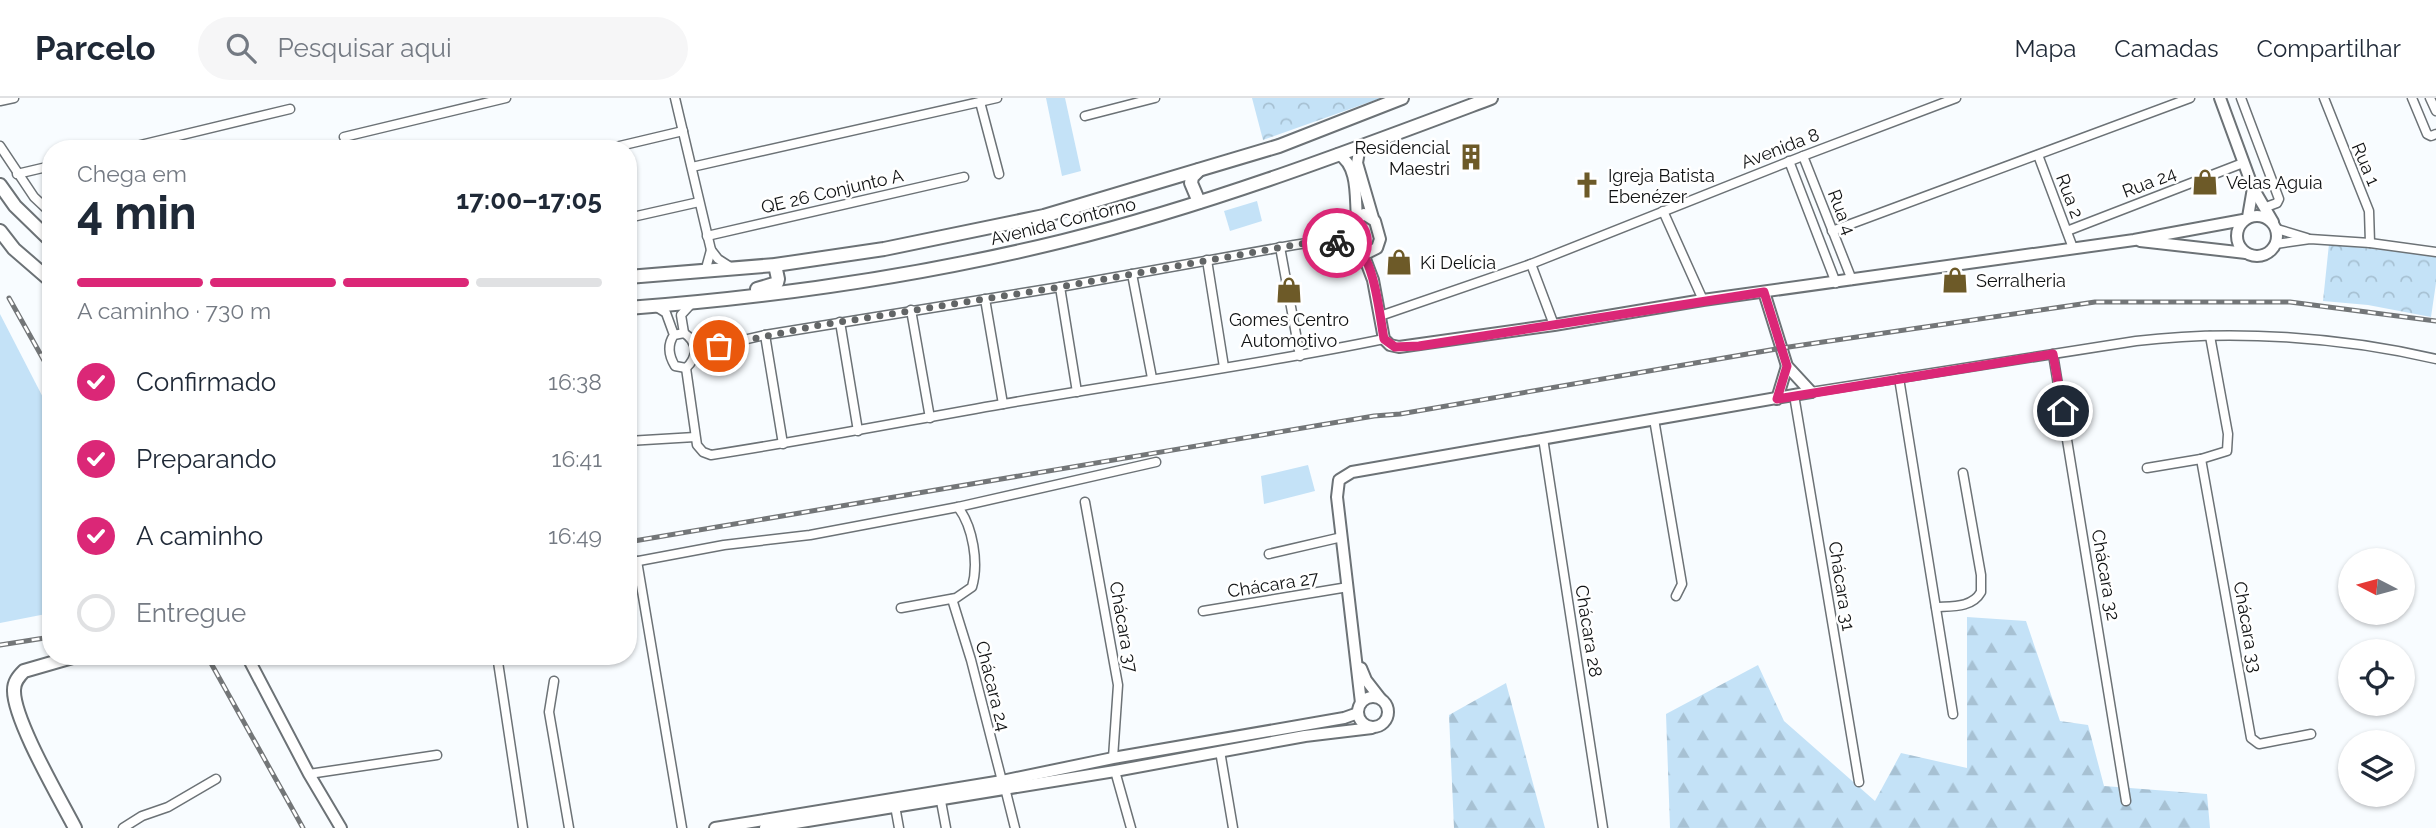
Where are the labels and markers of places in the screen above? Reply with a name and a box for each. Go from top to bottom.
place label: Residencial Maestri [1355,137,1450,179]
building icon: Residencial Maestri [1456,142,1486,172]
place label: Igreja Batista Ebenézer [1608,165,1715,207]
shop icon: Velas Aguia [2190,167,2220,197]
church icon: Igreja Batista Ebenézer [1572,170,1602,200]
place label: Velas Aguia [2226,172,2322,193]
shop icon: Ki Delícia [1384,247,1414,277]
place label: Ki Delícia [1420,252,1496,273]
shop icon: Serralheria [1940,265,1970,295]
place label: Serralheria [1976,270,2066,291]
shop icon: Gomes Centro Automotivo [1274,275,1304,305]
place label: Gomes Centro Automotivo [1229,309,1349,351]
pin [689,316,749,376]
pin [2033,381,2093,441]

